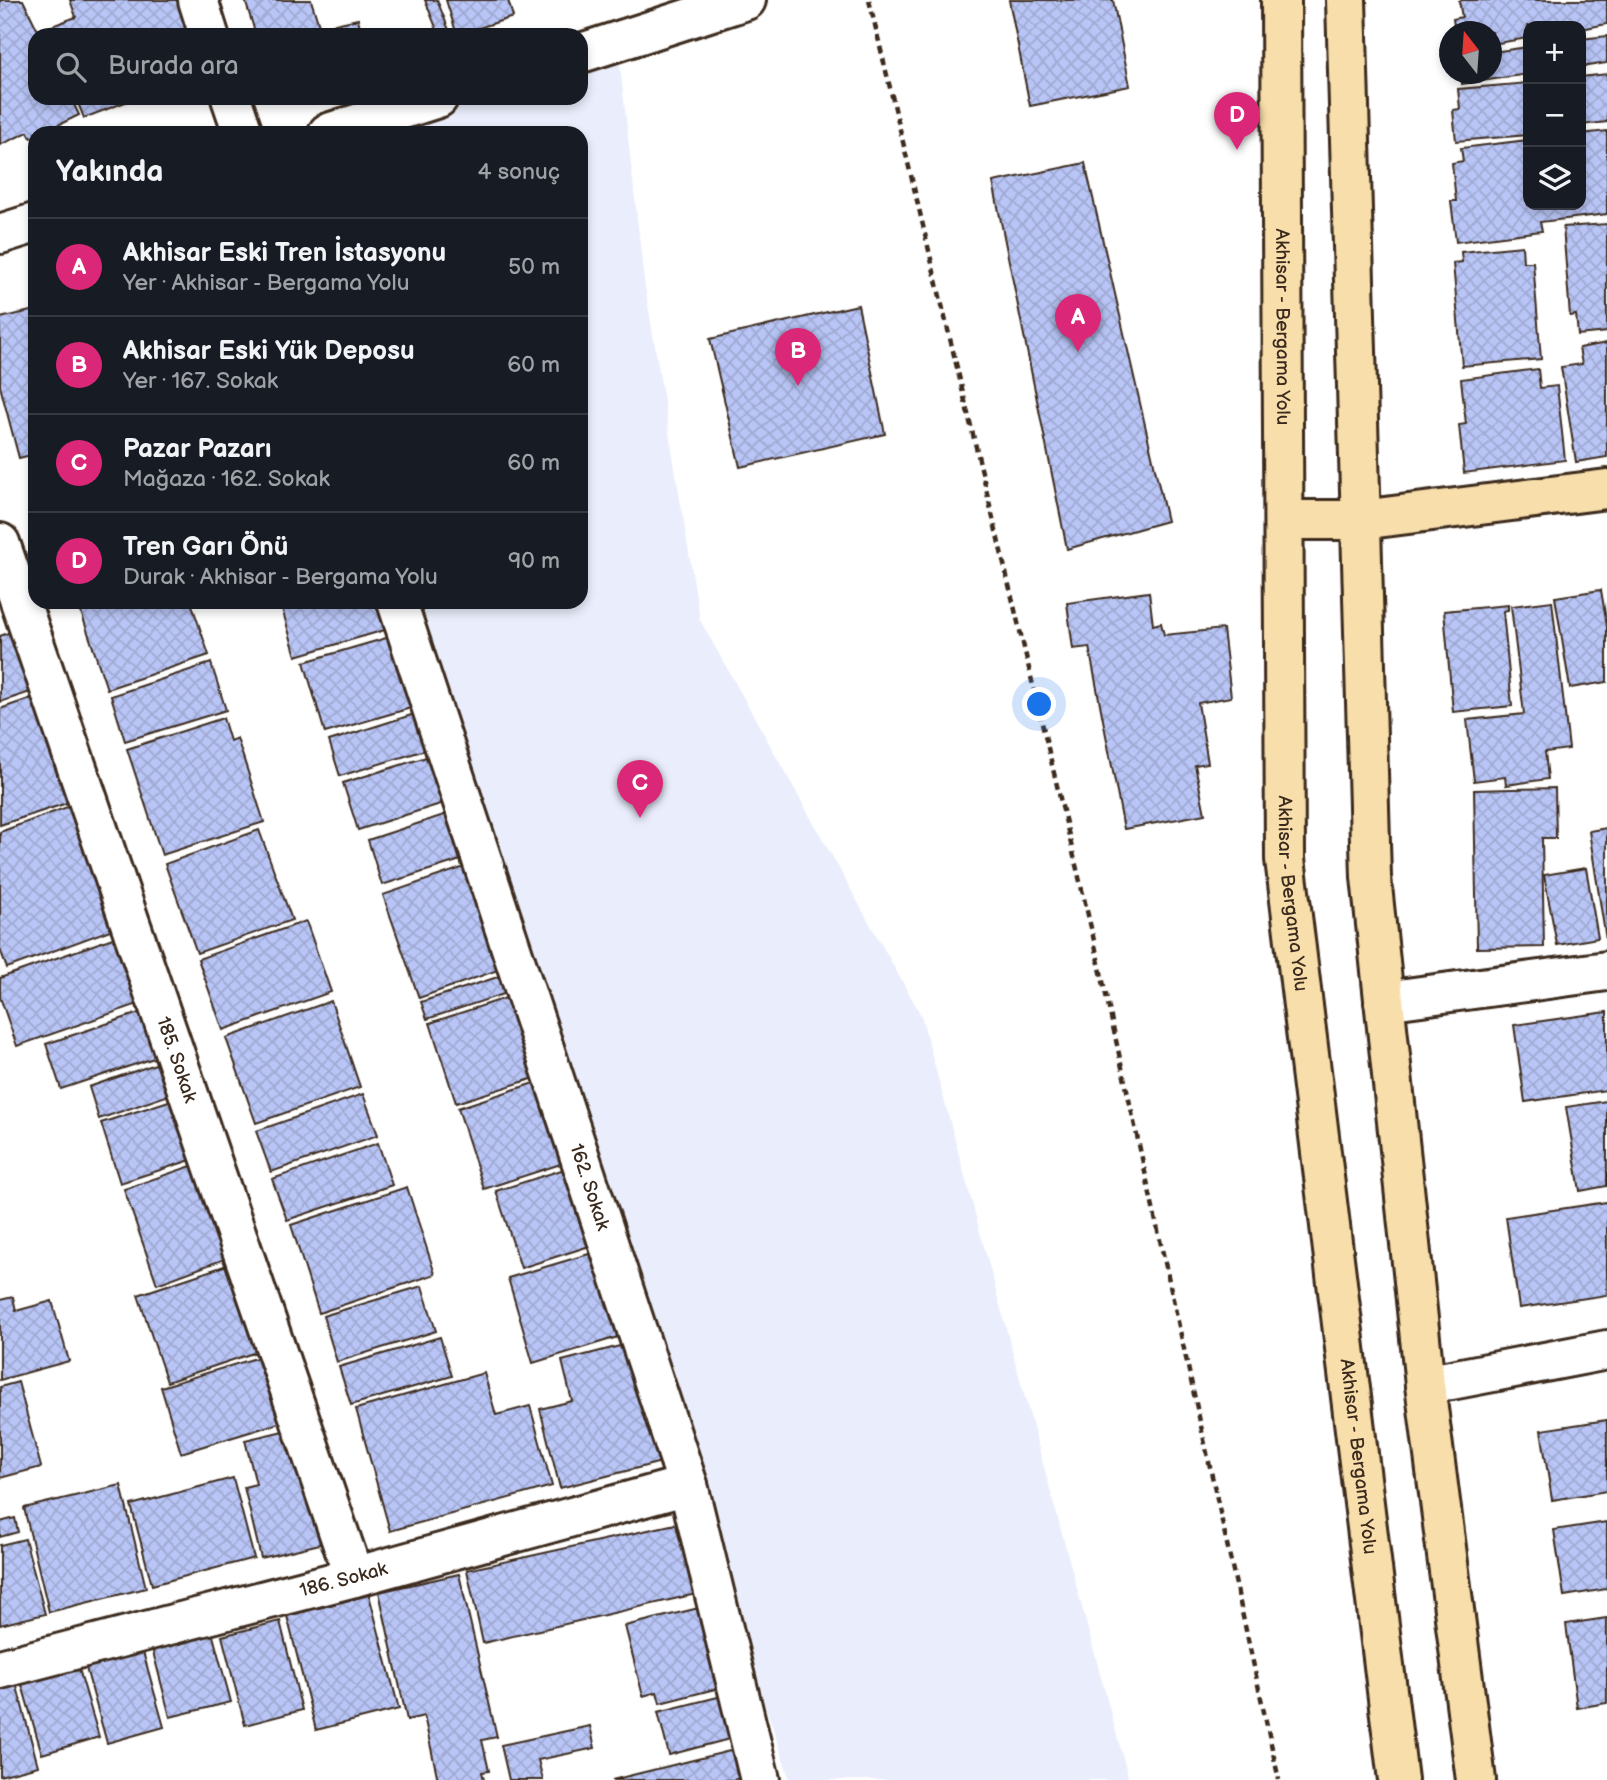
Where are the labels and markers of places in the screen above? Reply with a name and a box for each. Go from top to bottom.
pin: D [1214,92,1260,150]
pin: A [1055,294,1101,352]
pin: B [775,328,821,386]
pin: C [617,760,663,818]

